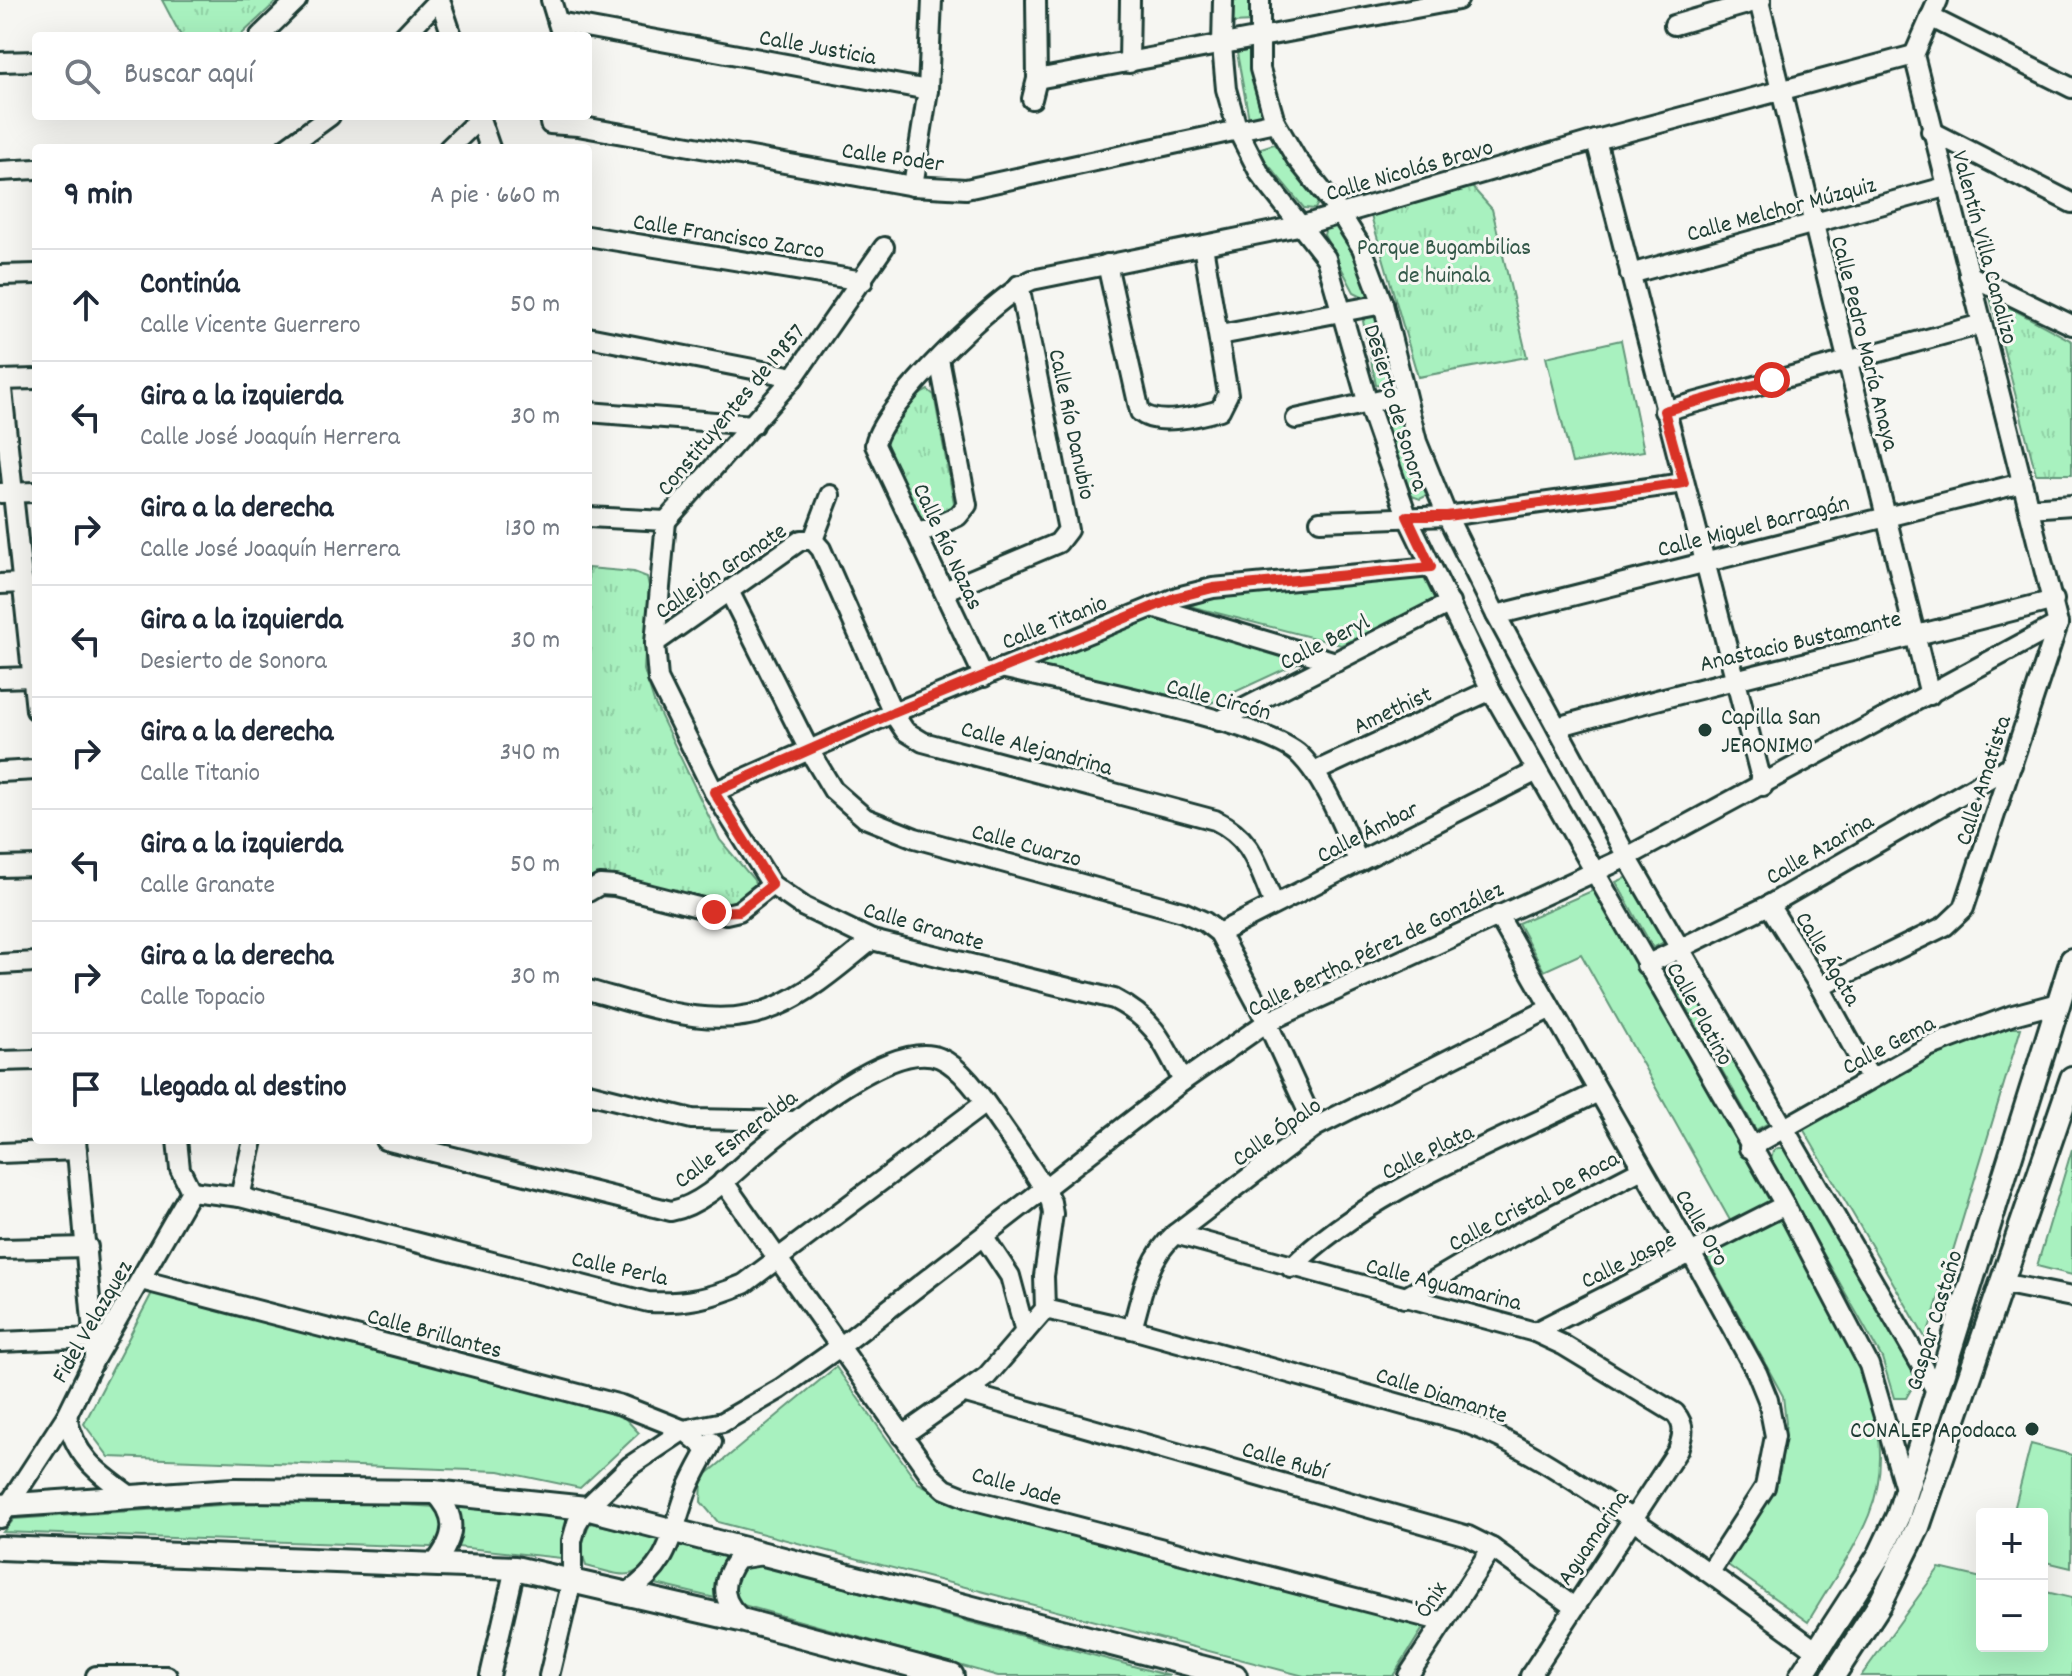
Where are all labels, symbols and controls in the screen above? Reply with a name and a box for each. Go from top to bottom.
street label: Calle Justicia [756,22,879,76]
search box [32,32,592,120]
icon: search [60,54,104,98]
text: Buscar aquí [124,55,254,98]
street label: Calle Nicolás Bravo [1322,132,1498,212]
street label: Calle Poder [839,135,946,183]
street label: Valentín Villa Canalizo [1941,147,2025,349]
street label: Calle Melchor Múzquiz [1683,169,1880,253]
text: 9 min [64,172,133,221]
text: A pie · 660 m [430,178,560,215]
street label: Calle Francisco Zarco [630,206,827,270]
park label: Parque Bugambilias de huinala [1357,232,1531,294]
street label: Calle Pedro María Anaya [1820,233,1906,455]
text: Continúa [140,265,239,308]
icon: ahead [64,283,108,327]
text: 50 m [510,287,560,324]
text: Calle Vicente Guerrero [140,308,361,345]
street label: Constituyentes de 19857 [650,317,815,505]
street label: Desierto de Sonora [1353,320,1436,496]
street label: Calle Río Danubio [1037,346,1103,503]
route start [1754,362,1790,398]
text: Gira a la izquierda [140,377,343,420]
icon: left [64,395,108,439]
text: 30 m [510,399,560,436]
text: Calle José Joaquín Herrera [140,420,400,457]
street label: Calle Río Nazas [902,478,991,616]
street label: Calle Miguel Barragán [1654,488,1853,568]
text: Gira a la derecha [140,489,333,532]
icon: right [64,507,108,551]
text: 130 m [505,511,560,548]
street label: Callejón Granate [649,516,794,629]
text: Calle José Joaquín Herrera [140,532,400,569]
street label: Calle Titanio [997,587,1113,660]
text: Gira a la izquierda [140,601,343,644]
street label: Anastacio Bustamante [1696,603,1905,683]
street label: Calle Beryl [1274,606,1376,681]
icon: left [64,619,108,663]
text: 30 m [510,623,560,660]
text: Desierto de Sonora [140,644,327,681]
street label: Calle Circón [1162,671,1274,731]
street label: Amethist [1348,679,1438,745]
place label: Capilla San JERONIMO [1721,702,1821,764]
street label: Calle Amatista [1948,711,2022,850]
text: Gira a la derecha [140,713,333,756]
street label: Calle Alejandrina [957,713,1116,787]
marker: Capilla San JERONIMO [1696,721,1714,739]
icon: right [64,731,108,775]
text: 340 m [500,735,560,772]
text: Calle Titanio [140,756,260,793]
street label: Calle Ámbar [1312,794,1425,874]
street label: Calle Azarina [1760,806,1881,895]
street label: Calle Cuarzo [967,816,1085,878]
text: Gira a la izquierda [140,825,343,868]
icon: left [64,843,108,887]
text: 50 m [510,847,560,884]
text: Calle Granate [140,868,275,905]
street label: Calle Bertha Pérez de González [1243,874,1510,1028]
route end [696,894,732,930]
street label: Calle Granate [859,894,988,961]
street label: Calle Ágata [1785,906,1868,1014]
text: Gira a la derecha [140,937,333,980]
icon: right [64,955,108,999]
street label: Calle Platino [1656,957,1741,1072]
text: 30 m [510,959,560,996]
text: Calle Topacio [140,980,265,1017]
street label: Calle Gema [1837,1008,1943,1085]
icon: arrive [64,1067,108,1111]
text: Llegada al destino [140,1068,347,1111]
street label: Calle Esmeralda [668,1082,806,1198]
street label: Calle Ópalo [1226,1090,1329,1177]
street label: Calle Plata [1377,1116,1481,1191]
street label: Calle Cristal De Roca [1443,1143,1626,1262]
street label: Calle Oro [1665,1184,1736,1273]
street label: Calle Jaspe [1576,1224,1683,1299]
street label: Calle Perla [568,1243,672,1297]
street label: Gaspar Castaño [1898,1246,1973,1395]
street label: Calle Aguamarina [1362,1250,1525,1322]
street label: Fidel Velazquez [45,1255,143,1390]
street label: Calle Brillantes [363,1301,506,1369]
street label: Calle Diamante [1371,1360,1511,1434]
place label: CONALEP Apodaca [1850,1415,2017,1449]
marker: CONALEP Apodaca [2023,1420,2041,1438]
street label: Calle Rubí [1237,1433,1332,1491]
street label: Calle Jade [967,1459,1065,1517]
street label: Aguamarina [1550,1484,1639,1593]
map controls [1976,1508,2048,1652]
button: + [1976,1508,2048,1580]
street label: Ónix [1408,1576,1457,1626]
button: − [1976,1580,2048,1652]

